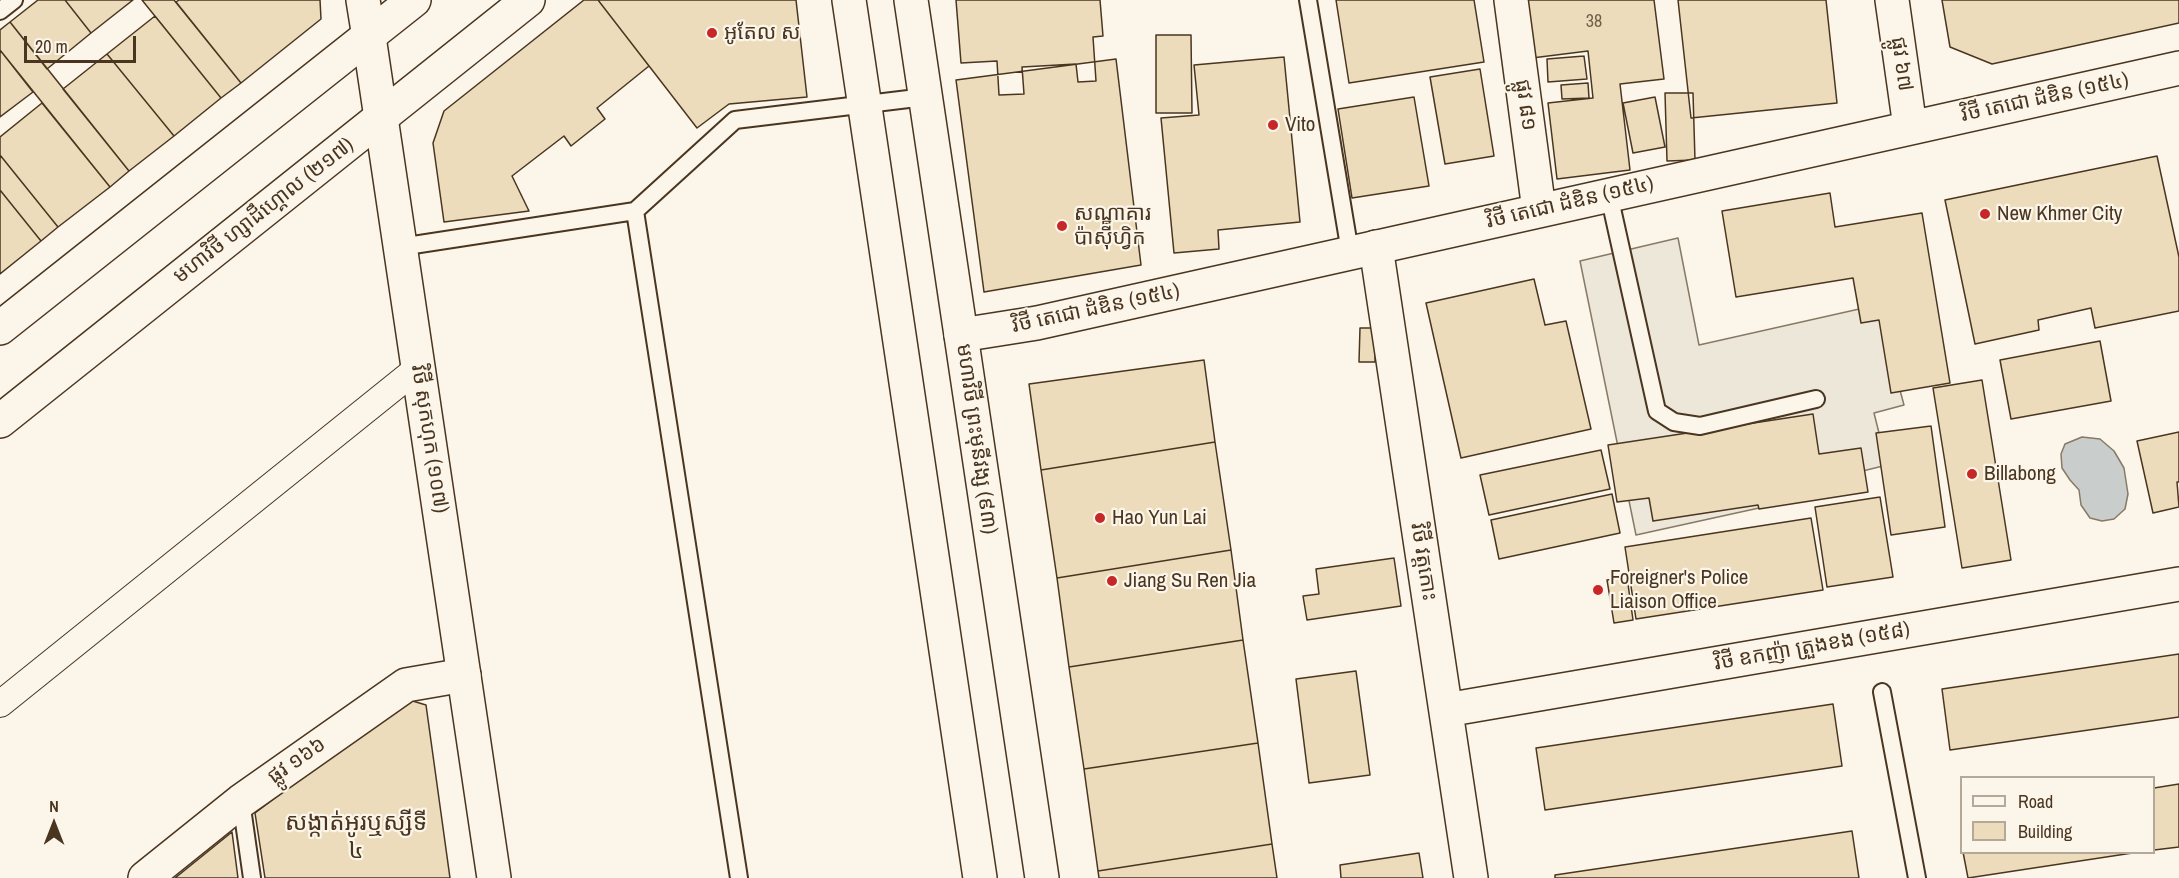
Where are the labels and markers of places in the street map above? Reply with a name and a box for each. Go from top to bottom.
place label: អូតែល ស [724,20,800,46]
marker: អូតែល ស [705,26,719,40]
place label: Vito [1285,112,1315,138]
marker: Vito [1266,118,1280,132]
place label: សណ្ឋាគារ ប៉ាស៊ីហ្វិក [1074,201,1151,251]
place label: New Khmer City [1997,201,2122,227]
marker: New Khmer City [1978,207,1992,221]
marker: សណ្ឋាគារ ប៉ាស៊ីហ្វិក [1055,219,1069,233]
place label: Billabong [1984,461,2056,487]
marker: Billabong [1965,467,1979,481]
place label: Hao Yun Lai [1112,505,1207,531]
marker: Hao Yun Lai [1093,511,1107,525]
place label: Foreigner's Police Liaison Office [1610,565,1748,615]
place label: Jiang Su Ren Jia [1124,568,1256,594]
marker: Jiang Su Ren Jia [1105,574,1119,588]
marker: Foreigner's Police Liaison Office [1591,583,1605,597]

